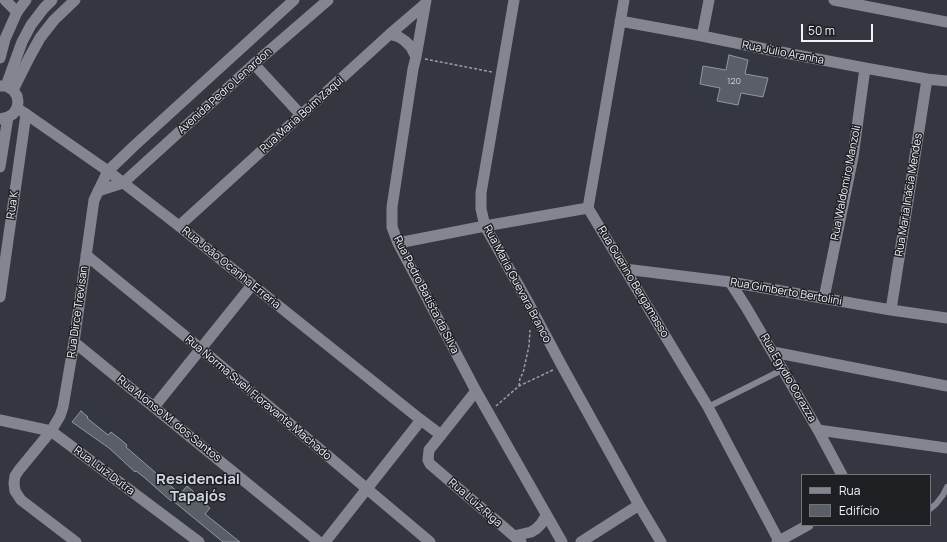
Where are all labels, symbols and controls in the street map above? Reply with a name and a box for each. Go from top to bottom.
scale bar [803,16,875,42]
text: 50 m [808,22,835,39]
street label: Rua Júlio Aranha [741,39,825,67]
street label: Avenida Pedro Lenardon [175,45,275,137]
street label: Rua Maria Boim Zaqui [258,74,346,156]
house number: 120 [727,76,741,86]
street label: Rua Waldomiro Manzoli [828,124,864,242]
street label: Rua Maria Inácia Mendes [893,132,925,258]
street label: Rua K [4,190,22,220]
street label: Rua Maria Guevara Branco [480,223,554,345]
street label: Rua João Ocanha Erreria [179,224,283,312]
street label: Rua Guerino Bergamasso [595,224,671,340]
street label: Rua Pedro Batista da Silva [391,234,461,356]
street label: Rua Dirce Trevisan [65,265,91,359]
street label: Rua Gimberto Bertolini [729,276,843,308]
street label: Rua Egydio Corazza [757,332,819,424]
street label: Rua Norma Sueli Fioravante Machado [182,333,334,463]
street label: Rua Alonso M. dos Santos [114,373,224,465]
street label: Rua Luiz Dutra [71,444,137,498]
district label: Residencial Tapajós [156,471,240,506]
legend [801,474,931,526]
street label: Rua Luiz Riga [446,476,504,530]
text: Rua [839,482,860,499]
text: Edifício [839,502,879,519]

